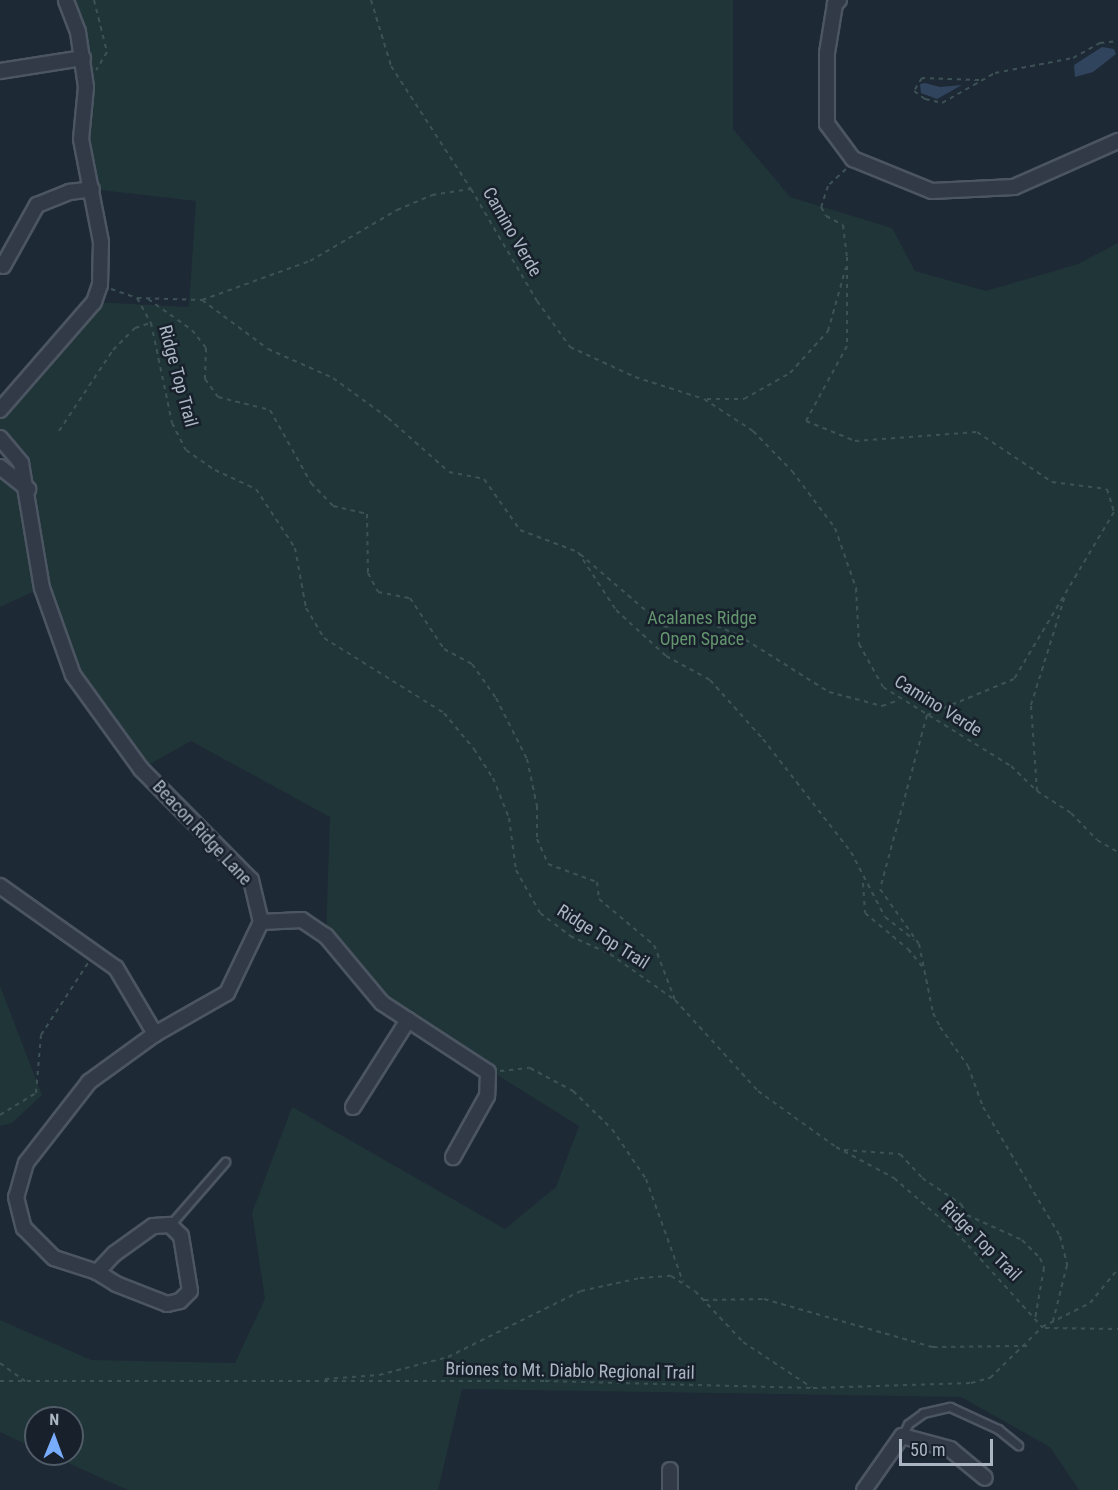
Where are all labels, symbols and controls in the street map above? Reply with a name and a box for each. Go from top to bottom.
street label: Camino Verde [478,184,546,280]
street label: Ridge Top Trail [154,322,202,430]
park label: Acalanes Ridge Open Space [647,608,757,650]
street label: Camino Verde [890,671,986,741]
street label: Beacon Ridge Lane [148,776,256,890]
street label: Ridge Top Trail [553,900,653,974]
street label: Ridge Top Trail [936,1196,1026,1286]
street label: Briones to Mt. Diablo Regional Trail [445,1358,695,1384]
north arrow [24,1406,84,1466]
text: N [49,1410,59,1429]
scale bar [902,1427,996,1465]
text: 50 m [910,1439,945,1460]

